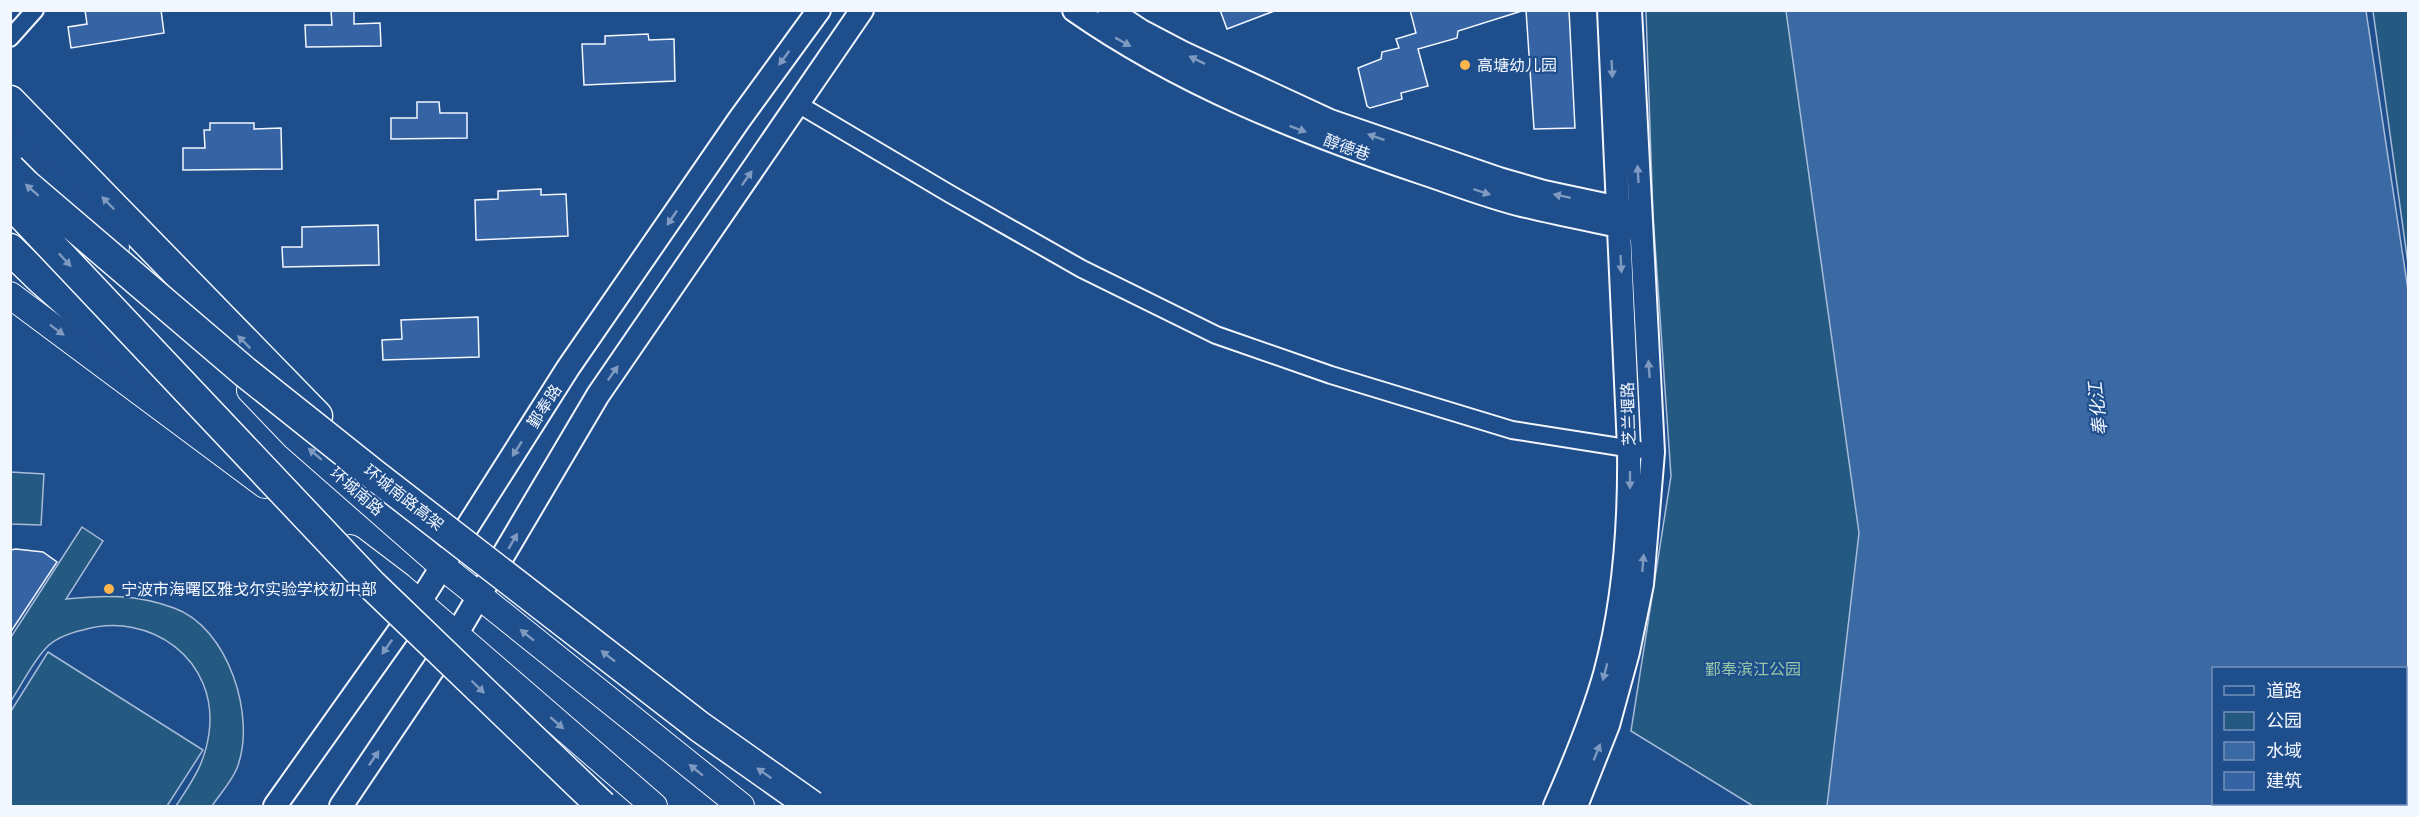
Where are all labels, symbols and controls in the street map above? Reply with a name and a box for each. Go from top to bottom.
one-way arrow [1115,37,1132,47]
one-way arrow [778,49,790,65]
one-way arrow [1189,55,1206,65]
place label: 高塘幼儿园 [1477,56,1557,75]
marker: 高塘幼儿园 [1458,58,1472,72]
one-way arrow [1607,59,1616,78]
one-way arrow [1289,124,1307,134]
street label: 醇德巷 [1321,130,1373,165]
one-way arrow [1367,132,1385,142]
one-way arrow [1633,165,1643,184]
one-way arrow [741,170,752,186]
one-way arrow [25,184,40,197]
one-way arrow [1473,188,1491,198]
one-way arrow [1553,190,1571,200]
one-way arrow [101,195,115,210]
one-way arrow [667,209,678,226]
one-way arrow [58,252,71,267]
one-way arrow [1616,254,1625,273]
one-way arrow [49,324,65,336]
one-way arrow [237,335,251,350]
one-way arrow [1645,359,1654,378]
one-way arrow [607,366,619,382]
water label: 奉化江 [2084,379,2111,437]
street label: 鄞奉路 [523,381,565,432]
street label: 芝兰堰路 [1618,382,1639,446]
one-way arrow [511,441,522,457]
one-way arrow [308,448,323,461]
street label: 环城南路高架 [360,460,447,534]
street label: 环城南路 [326,463,387,520]
one-way arrow [1625,470,1634,489]
one-way arrow [507,532,517,549]
one-way arrow [1639,554,1648,573]
place label: 宁波市海曙区雅戈尔实验学校初中部 [121,580,377,599]
marker: 宁波市海曙区雅戈尔实验学校初中部 [102,582,116,596]
one-way arrow [520,629,535,641]
one-way arrow [381,639,393,655]
one-way arrow [600,650,616,662]
park label: 鄞奉滨江公园 [1705,660,1801,679]
one-way arrow [1599,663,1609,681]
legend [2212,667,2407,805]
one-way arrow [470,680,485,694]
text: 道路 [2266,680,2302,701]
text: 公园 [2266,710,2302,731]
one-way arrow [549,716,565,729]
text: 水域 [2266,740,2302,761]
one-way arrow [1593,743,1602,761]
one-way arrow [368,750,379,766]
one-way arrow [688,763,704,776]
one-way arrow [757,767,773,779]
text: 建筑 [2266,770,2302,791]

